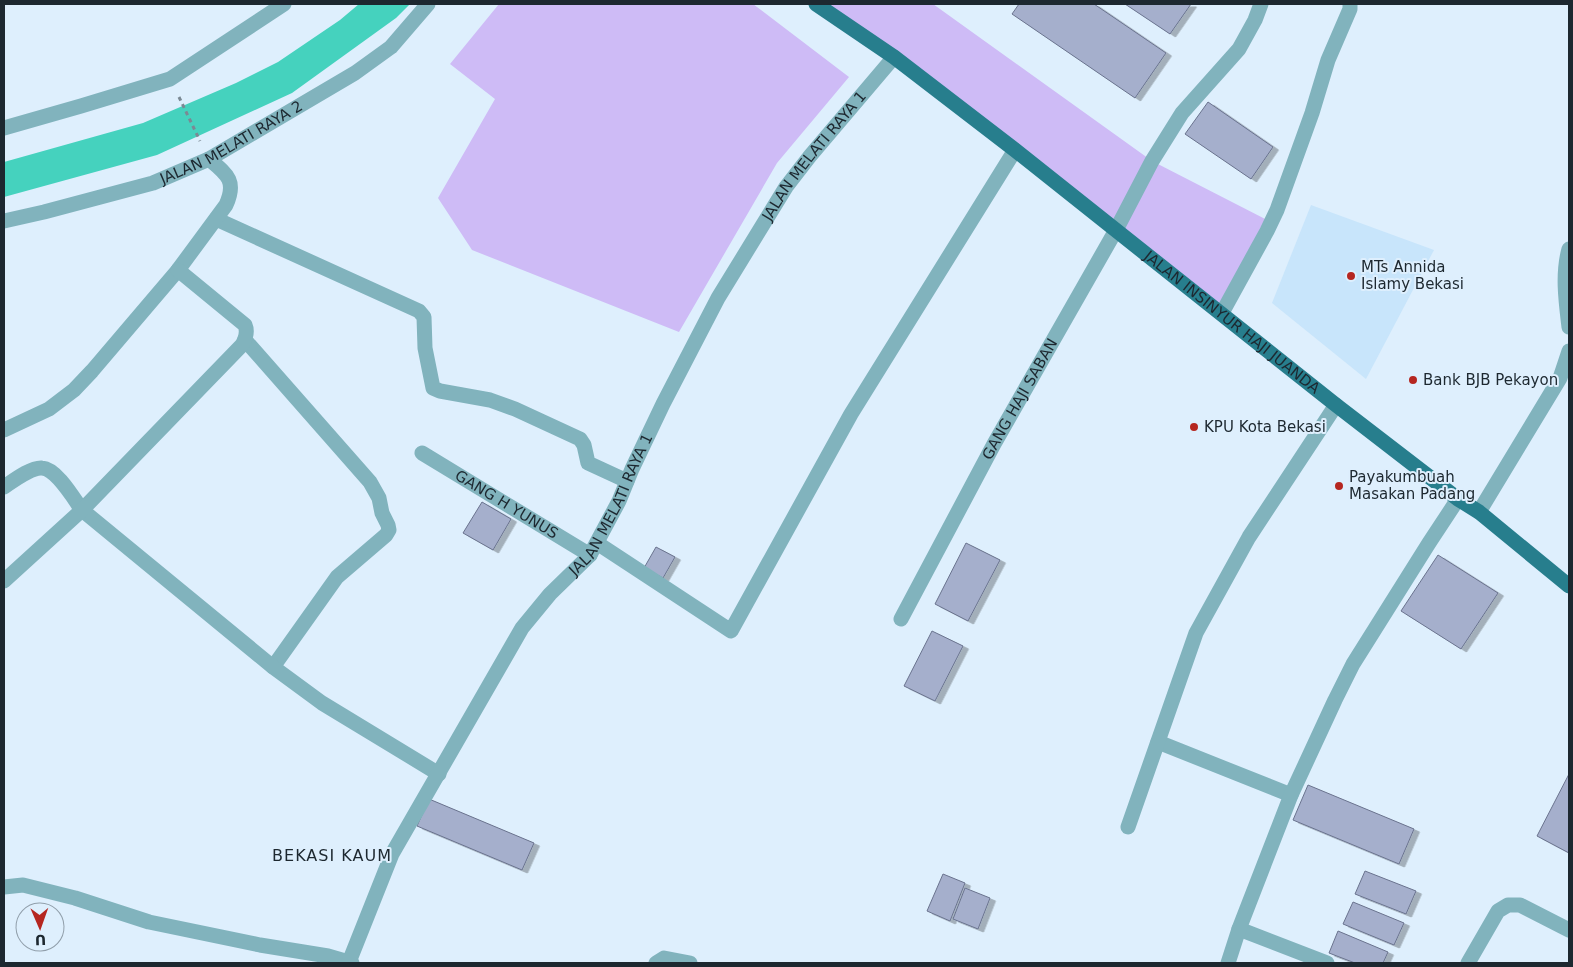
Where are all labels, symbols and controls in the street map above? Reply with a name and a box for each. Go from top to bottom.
street label: JALAN MELATI RAYA 1 [758,87,870,225]
street label: JALAN MELATI RAYA 2 [156,97,306,188]
street label: JALAN INSINYUR HAJI JUANDA [1140,246,1324,398]
place label: MTs Annida Islamy Bekasi [1361,258,1464,293]
marker: MTs Annida Islamy Bekasi [1345,270,1357,282]
street label: GANG HAJI SABAN [978,335,1061,463]
place label: Bank BJB Pekayon [1423,371,1558,389]
marker: Bank BJB Pekayon [1407,374,1419,386]
place label: KPU Kota Bekasi [1204,418,1326,436]
marker: KPU Kota Bekasi [1188,421,1200,433]
street label: JALAN MELATI RAYA 1 [565,431,657,580]
street label: GANG H YUNUS [452,466,562,543]
place label: Payakumbuah Masakan Padang [1349,468,1475,503]
marker: Payakumbuah Masakan Padang [1333,480,1345,492]
district label: BEKASI KAUM [272,846,392,865]
north arrow [15,902,65,952]
text: U [34,932,46,948]

